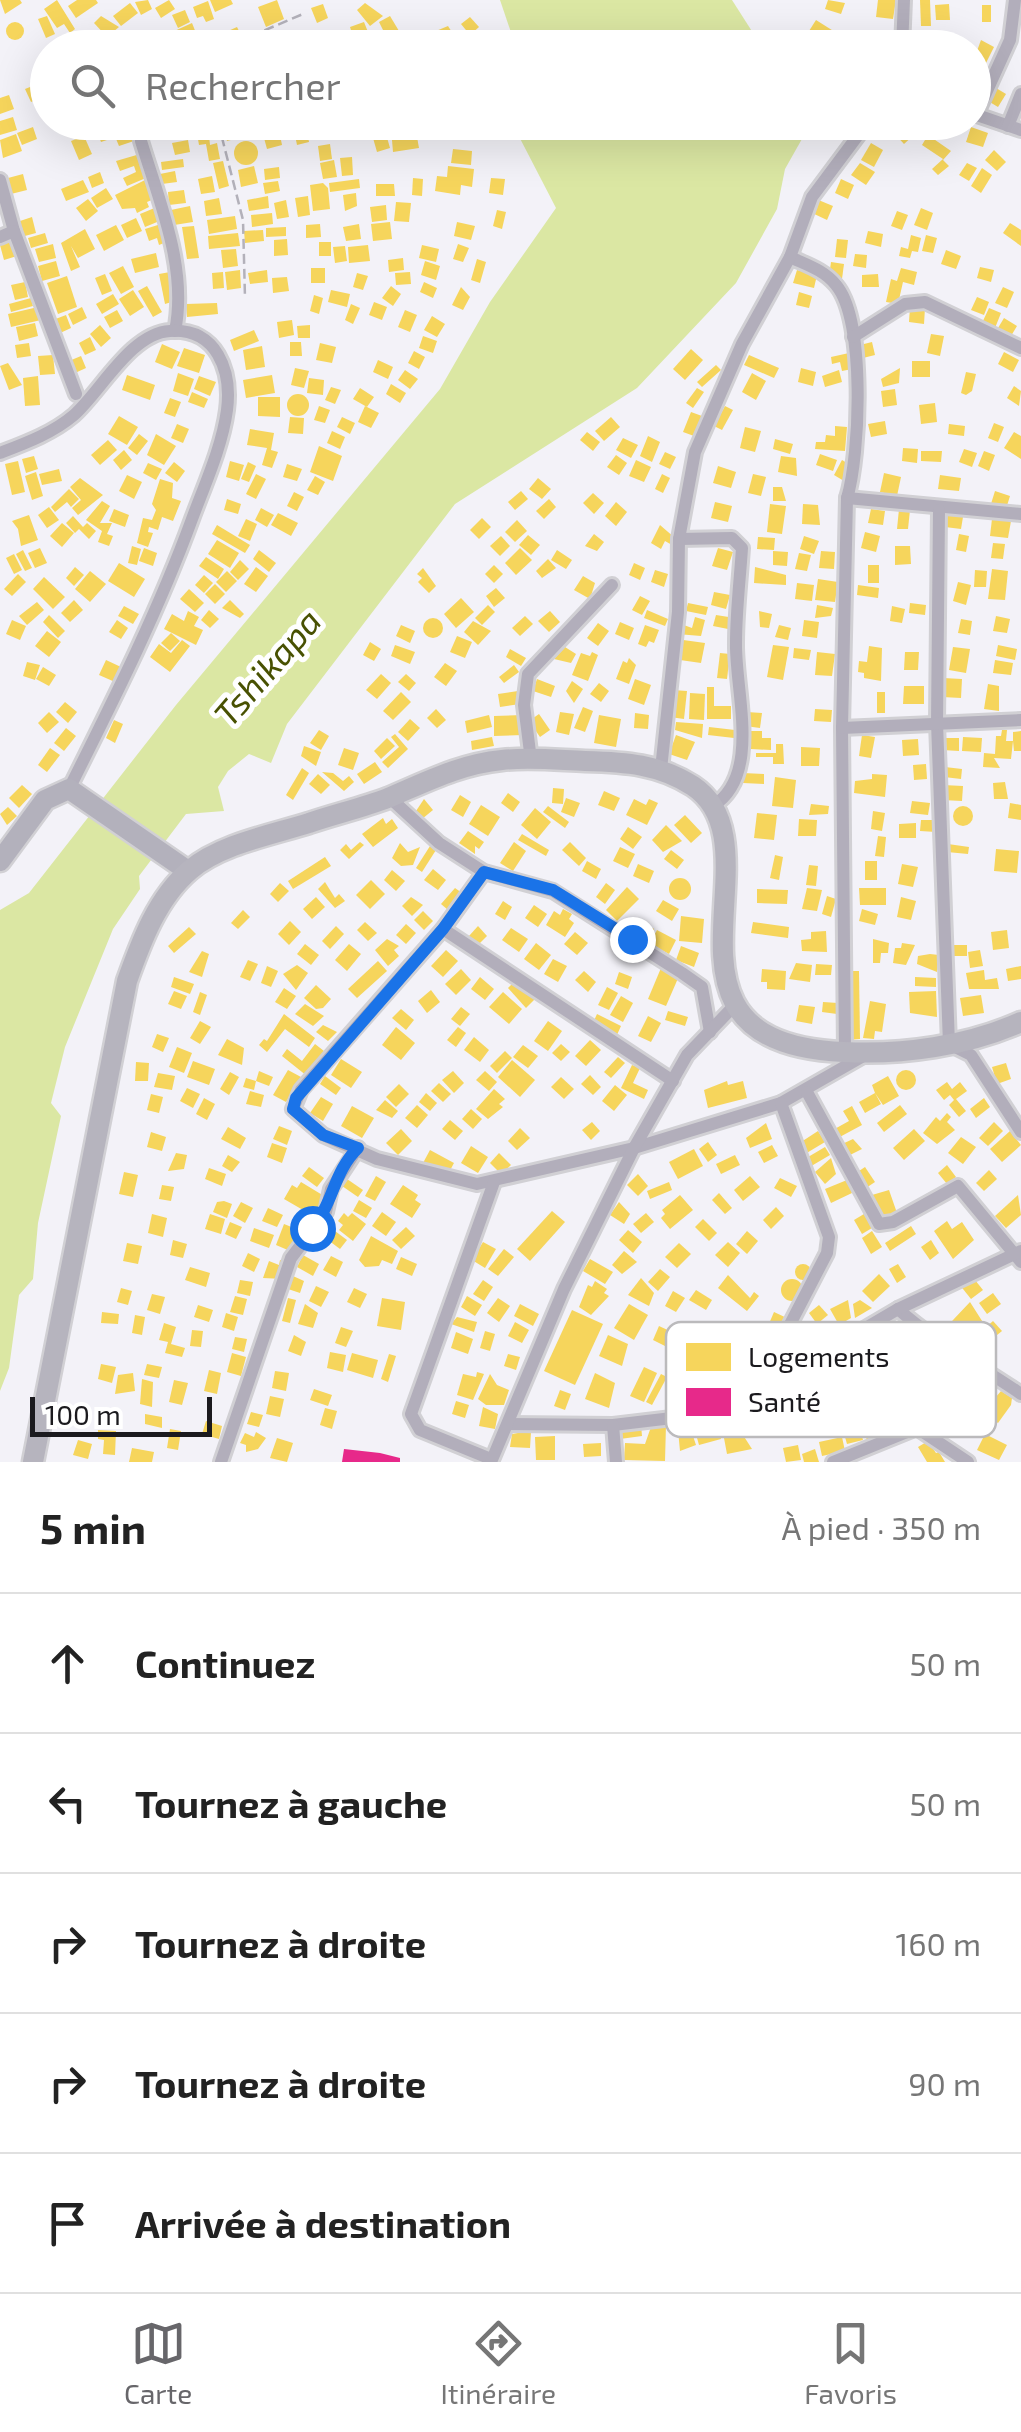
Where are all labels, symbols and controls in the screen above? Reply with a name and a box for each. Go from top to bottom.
search box [30,30,991,140]
icon: search [65,58,120,113]
text: Rechercher [145,62,341,108]
water label: Tshikapa [204,599,329,734]
route end [610,917,656,963]
route start [290,1206,336,1252]
legend [666,1322,996,1437]
text: Logements [748,1339,890,1373]
text: Santé [748,1384,821,1418]
scale bar [30,1392,212,1436]
text: 100 m [45,1397,121,1431]
text: 5 min [40,1502,146,1552]
text: À pied · 350 m [781,1508,981,1546]
icon: ahead [40,1636,95,1691]
text: Continuez [135,1640,315,1686]
text: 50 m [909,1644,981,1682]
icon: left [40,1776,95,1831]
text: Tournez à gauche [135,1780,447,1826]
text: 50 m [909,1784,981,1822]
icon: right [40,1916,95,1971]
text: Tournez à droite [135,1920,426,1966]
text: 160 m [895,1924,981,1962]
icon: right [40,2056,95,2111]
text: Tournez à droite [135,2060,426,2106]
text: 90 m [908,2064,981,2102]
icon: arrive [40,2196,95,2251]
text: Arrivée à destination [135,2200,511,2246]
tab: Carte [124,2316,192,2410]
tab: Itinéraire [440,2316,556,2410]
tab: Favoris [804,2316,897,2410]

